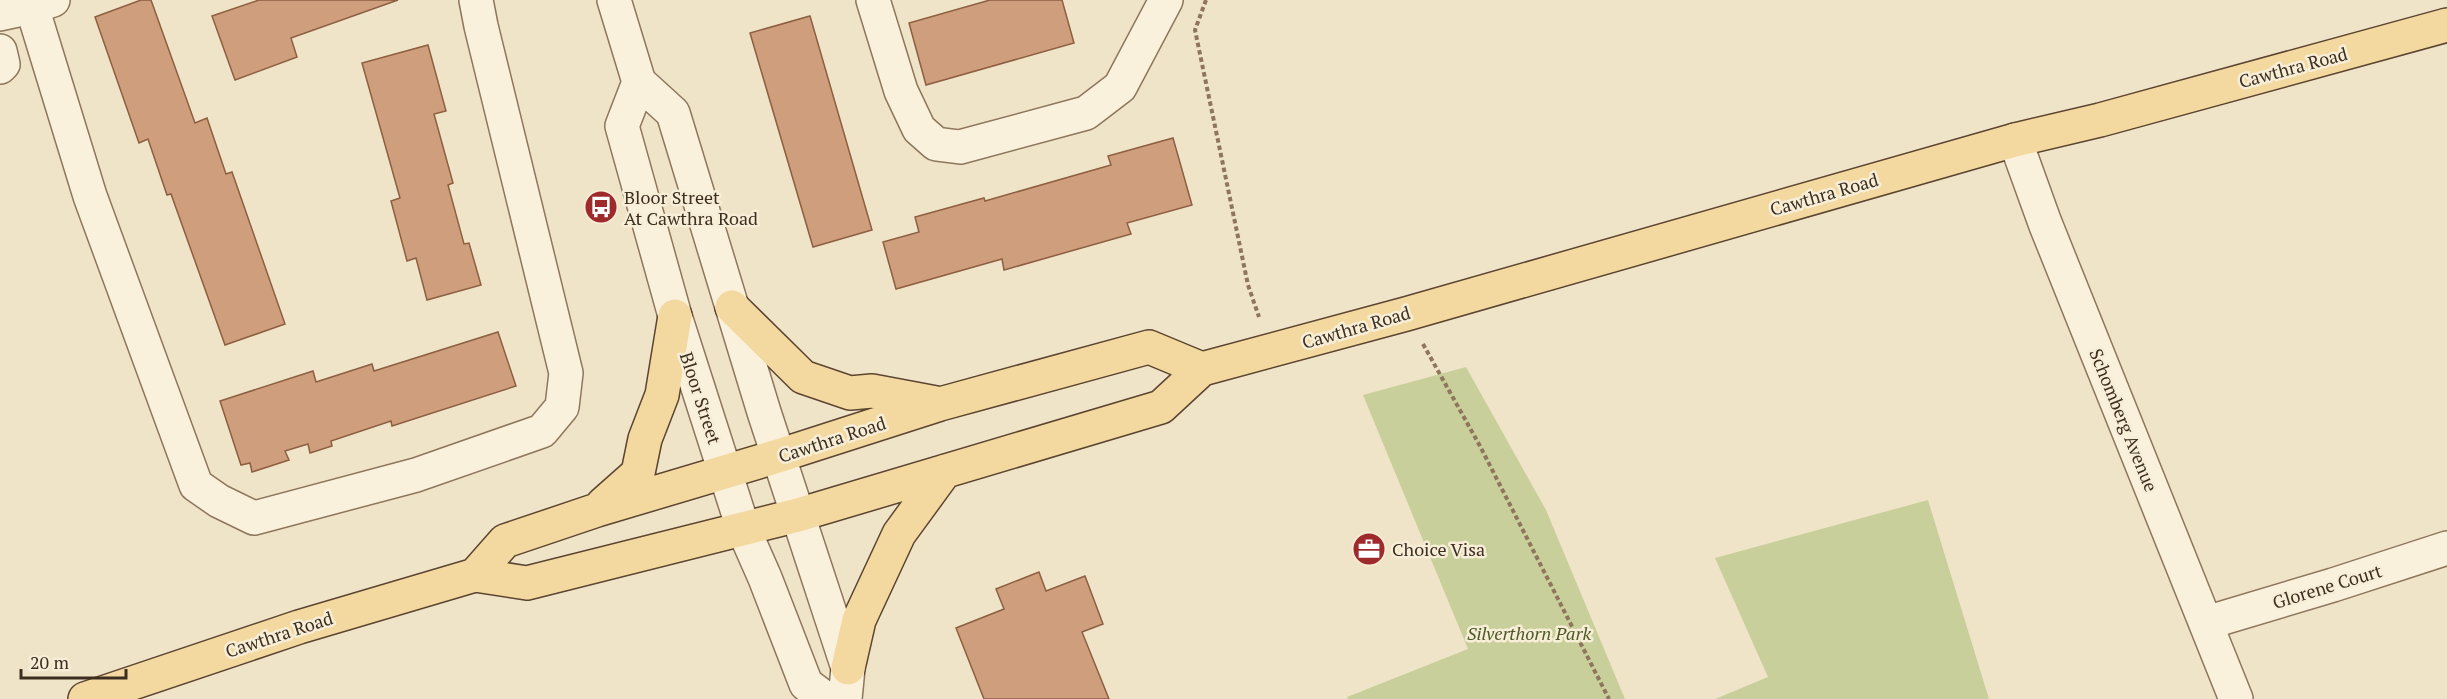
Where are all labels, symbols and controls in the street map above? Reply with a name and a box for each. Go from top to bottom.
street label: Cawthra Road [2236,41,2350,93]
street label: Cawthra Road [1767,167,1881,221]
place label: Bloor Street At Cawthra Road [624,185,758,230]
bus stop icon: Bloor Street At Cawthra Road [583,189,619,225]
street label: Cawthra Road [1299,300,1413,354]
street label: Schomberg Avenue [2084,345,2164,495]
street label: Bloor Street [675,349,727,448]
street label: Cawthra Road [775,410,889,468]
office icon: Choice Visa [1351,531,1387,567]
place label: Choice Visa [1392,537,1485,561]
street label: Glorene Court [2270,558,2385,614]
street label: Cawthra Road [222,605,336,663]
park label: Silverthorn Park [1467,621,1591,645]
scale bar [21,642,126,680]
text: 20 m [30,650,70,674]

